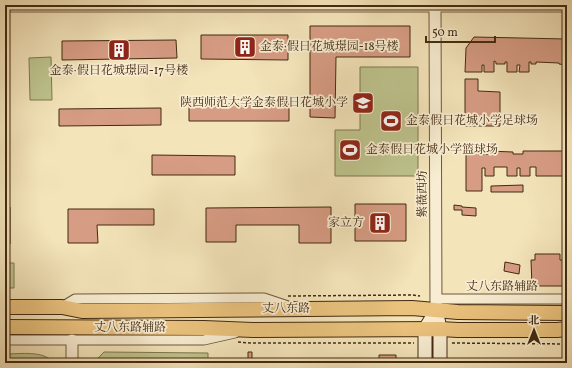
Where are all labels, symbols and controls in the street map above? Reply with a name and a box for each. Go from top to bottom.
scale bar [426,18,495,44]
text: 50 m [432,25,458,41]
building icon: 金泰·假日花城璟园-18号楼 [232,34,258,60]
building icon: 金泰·假日花城璟园-17号楼 [106,37,132,63]
place label: 金泰·假日花城璟园-18号楼 [260,39,399,55]
place label: 金泰·假日花城璟园-17号楼 [50,63,188,79]
school or university icon: 陕西师范大学金泰假日花城小学 [350,90,376,116]
place label: 陕西师范大学金泰假日花城小学 [180,95,348,111]
sports icon: 金泰假日花城小学足球场 [378,108,404,134]
place label: 金泰假日花城小学足球场 [406,113,538,129]
sports icon: 金泰假日花城小学篮球场 [337,137,363,163]
place label: 金泰假日花城小学篮球场 [366,142,498,158]
street label: 紫薇西坊 [415,170,431,218]
building icon: 家立方 [367,210,393,236]
place label: 家立方 [328,215,364,231]
street label: 丈八东路辅路 [466,279,538,295]
street label: 丈八东路 [262,301,310,317]
north arrow [514,310,554,350]
text: 北 [529,314,540,329]
street label: 丈八东路辅路 [94,320,166,336]

